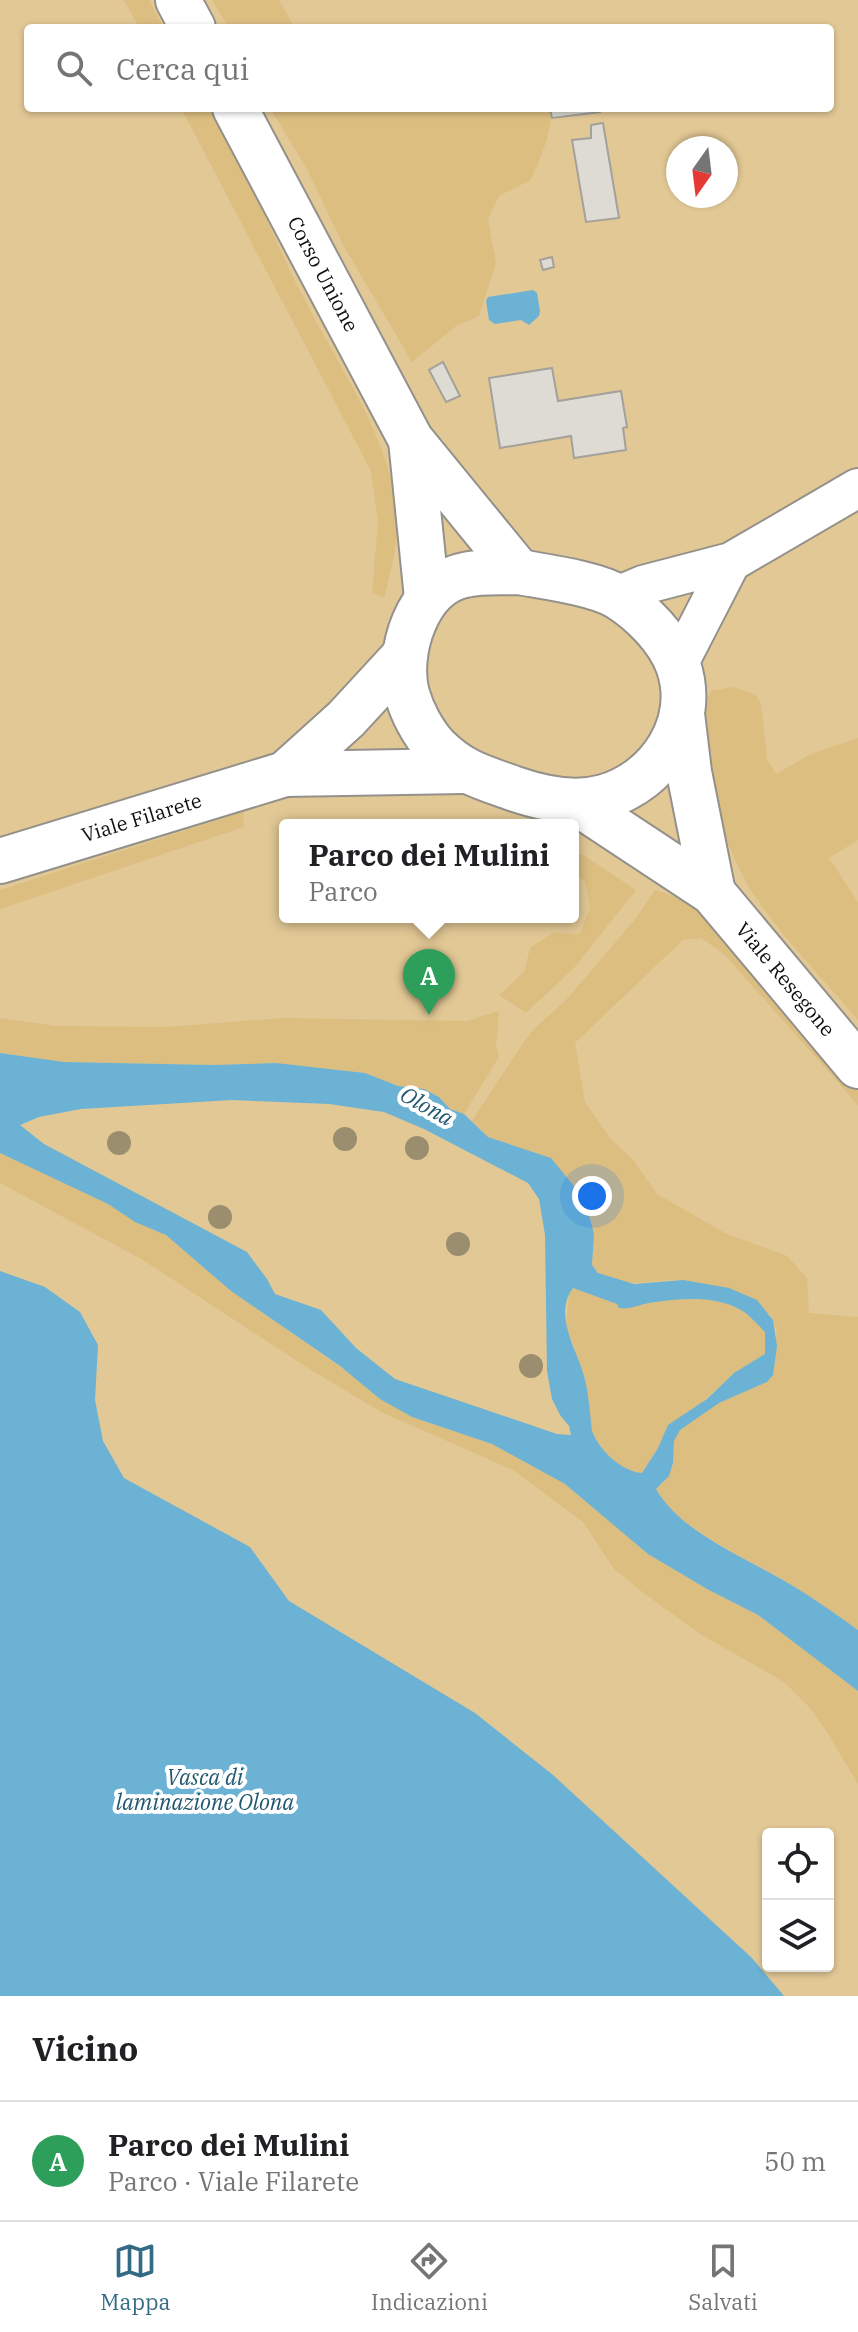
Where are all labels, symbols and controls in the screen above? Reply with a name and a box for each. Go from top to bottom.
search box [24,24,834,112]
icon: search [52,46,96,90]
text: Cerca qui [116,49,249,88]
north arrow [666,136,738,208]
street label: Corso Unione [282,211,365,336]
street label: Viale Filarete [78,786,205,848]
popup [279,819,579,923]
text: Parco dei Mulini [308,835,550,874]
text: Parco [308,874,378,908]
street label: Viale Resegone [730,916,842,1042]
pin: A [403,949,455,1015]
water label: Olona [396,1079,459,1132]
your location [572,1176,612,1216]
water label: Vasca di laminazione Olona [116,1762,294,1816]
map controls [762,1828,834,1972]
button: locate [762,1828,834,1900]
button: layers [762,1900,834,1972]
text: Vicino [32,2026,138,2070]
text: Parco dei Mulini [108,2125,349,2164]
text: A [49,2144,67,2178]
text: 50 m [764,2144,826,2178]
text: Parco · Viale Filarete [108,2164,359,2198]
tab: Mappa [100,2239,171,2316]
tab: Indicazioni [371,2239,488,2316]
tab: Salvati [688,2239,758,2316]

